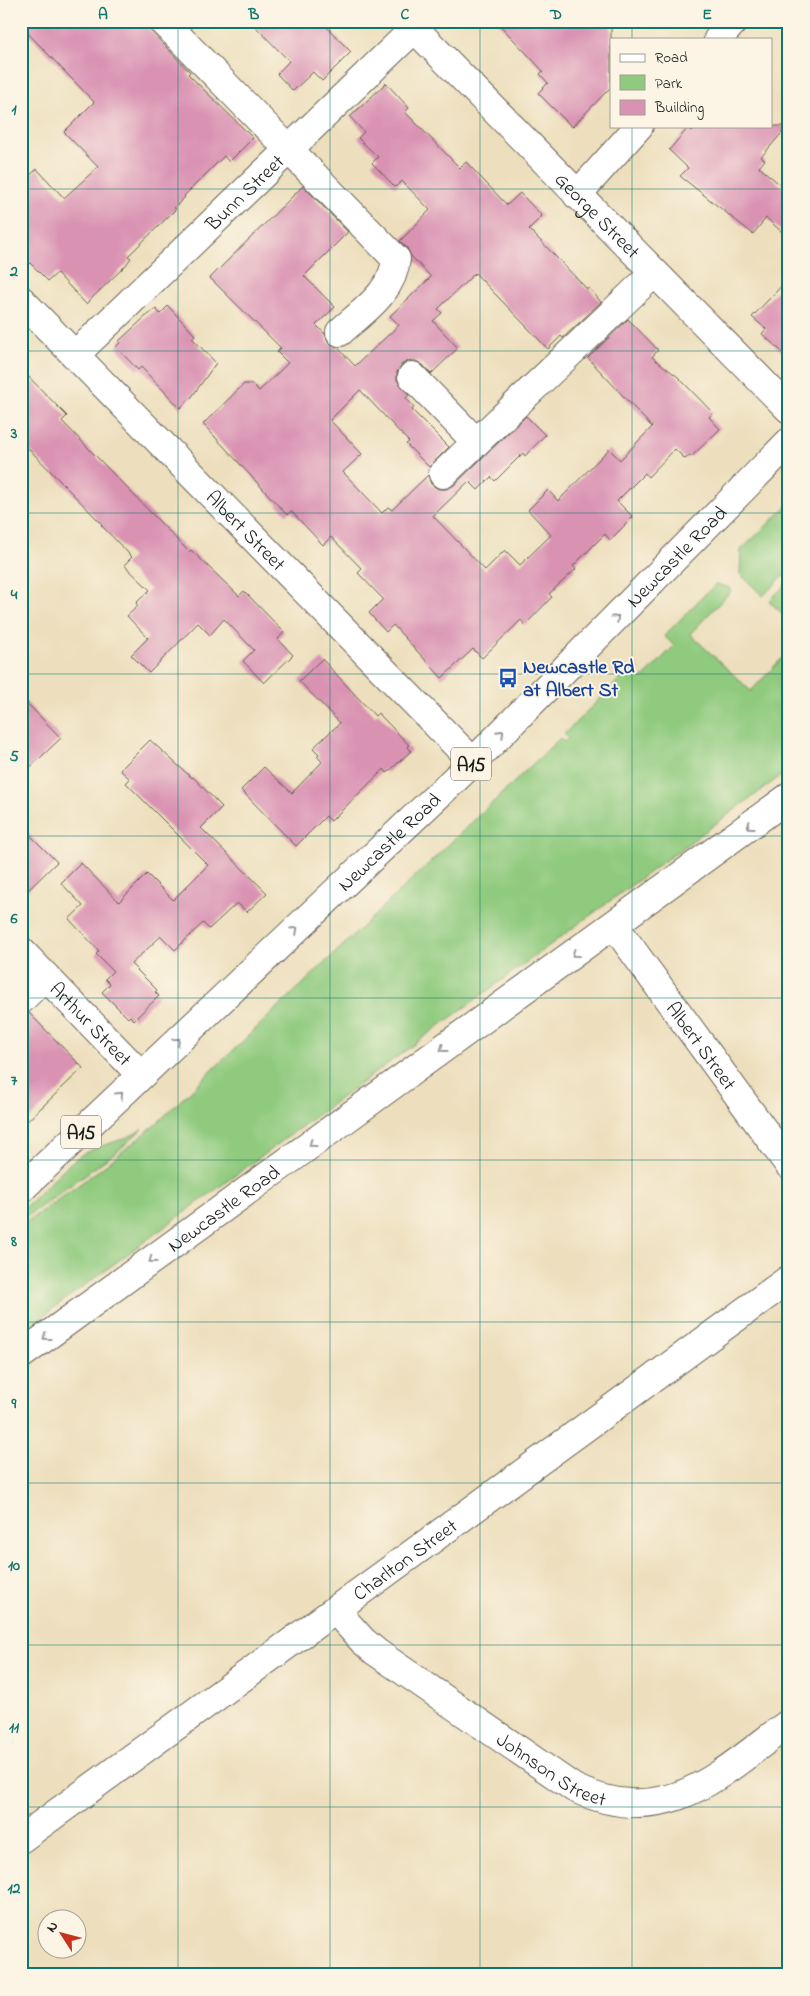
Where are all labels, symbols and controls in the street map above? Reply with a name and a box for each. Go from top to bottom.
text: A [98,3,108,27]
text: B [248,3,260,27]
text: C [401,3,410,27]
text: D [549,3,562,27]
text: E [702,3,712,27]
legend [610,38,772,128]
text: Road [655,47,688,69]
text: Park [655,73,683,95]
text: Building [654,97,704,120]
text: 1 [11,98,17,122]
street label: Bunn Street [199,149,292,240]
street label: George Street [547,167,646,267]
text: 2 [9,260,18,284]
text: 3 [10,422,18,446]
street label: Albert Street [198,485,291,579]
street label: Newcastle Road [621,501,735,615]
text: 4 [10,583,18,607]
one-way arrow [610,615,619,624]
place label: Newcastle Rd at Albert St [523,654,635,706]
bus stop icon: Newcastle Rd at Albert St [497,667,519,689]
one-way arrow [495,730,504,739]
text: 5 [9,745,19,769]
road number: A15 [451,748,491,781]
street label: Newcastle Road [332,787,449,900]
one-way arrow [746,820,755,829]
text: 6 [9,907,18,931]
one-way arrow [289,927,298,936]
one-way arrow [571,948,581,957]
street label: Arthur Street [42,976,138,1074]
street label: Albert Street [658,996,742,1097]
one-way arrow [171,1038,180,1047]
one-way arrow [439,1043,449,1052]
text: 7 [11,1069,18,1093]
one-way arrow [114,1092,123,1101]
road number: A15 [61,1116,101,1148]
one-way arrow [309,1139,318,1147]
street label: Newcastle Road [162,1159,287,1261]
text: 8 [10,1230,17,1254]
one-way arrow [148,1254,158,1263]
one-way arrow [42,1331,52,1340]
text: 9 [11,1392,17,1416]
street label: Charlton Street [348,1513,465,1609]
text: 10 [8,1554,20,1578]
text: 11 [9,1716,20,1740]
street label: Johnson Street [489,1727,609,1816]
text: 12 [7,1877,21,1901]
north arrow [38,1908,88,1958]
text: N [41,1917,64,1937]

